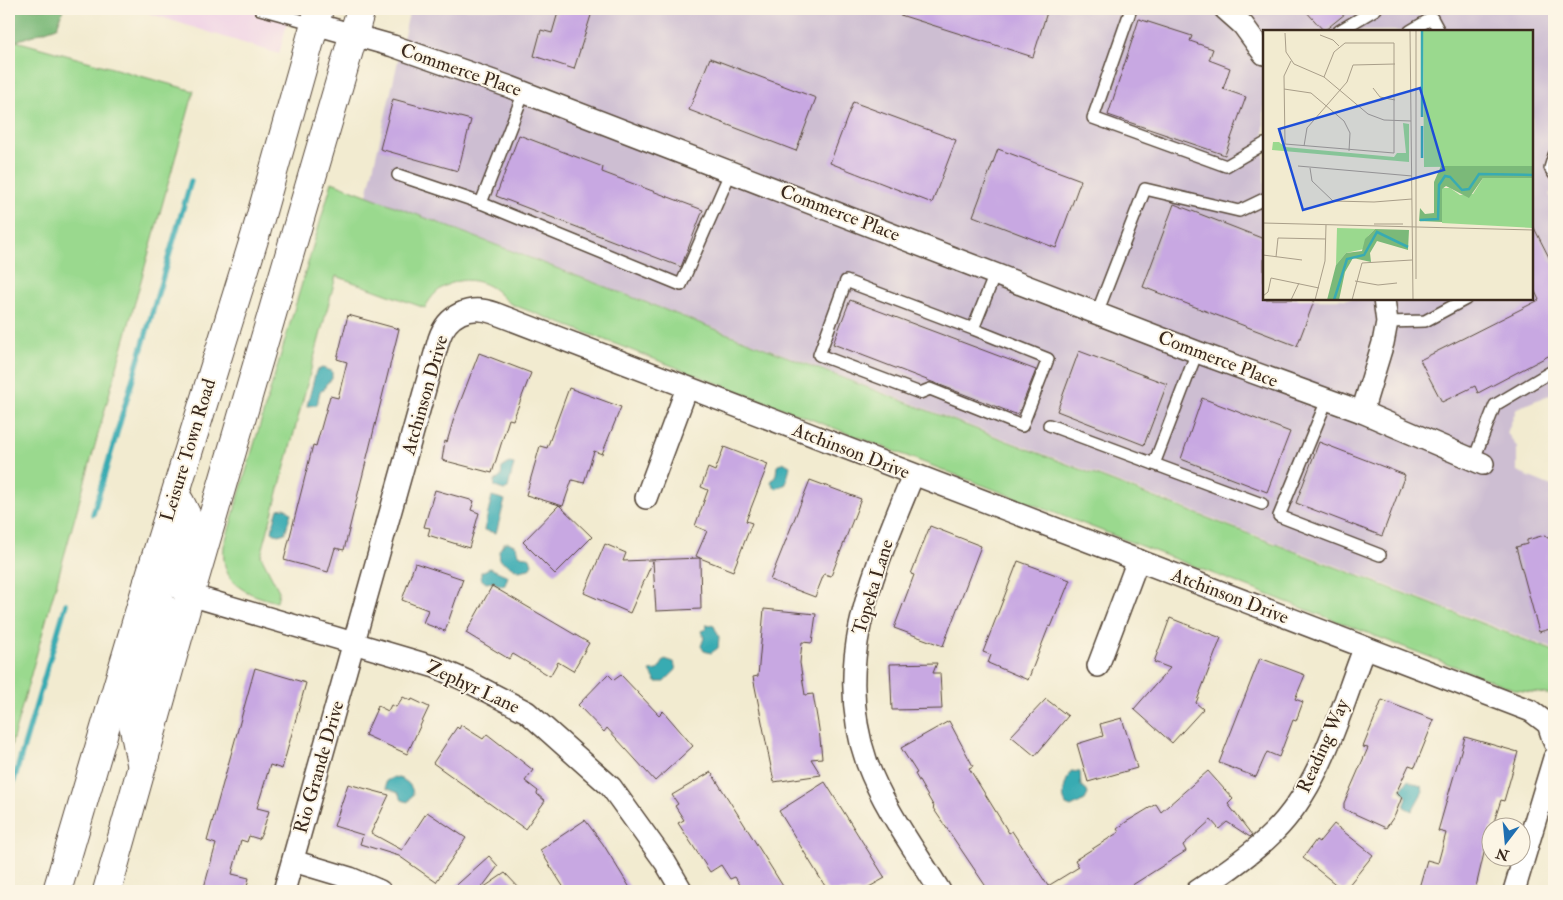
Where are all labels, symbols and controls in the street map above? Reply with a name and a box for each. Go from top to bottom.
inset map [1263,30,1533,300]
street label: Commerce Place [397,38,525,102]
street label: Commerce Place [777,179,903,247]
street label: Commerce Place [1155,325,1281,393]
street label: Atchinson Drive [396,332,454,459]
street label: Leisure Town Road [155,375,221,524]
street label: Atchinson Drive [788,417,913,484]
street label: Topeka Lane [847,536,900,638]
street label: Atchinson Drive [1167,562,1292,629]
street label: Zephyr Lane [422,655,524,720]
street label: Reading Way [1292,695,1355,797]
street label: Rio Grande Drive [289,698,349,836]
north arrow [1480,818,1530,868]
text: N [1494,844,1512,864]

